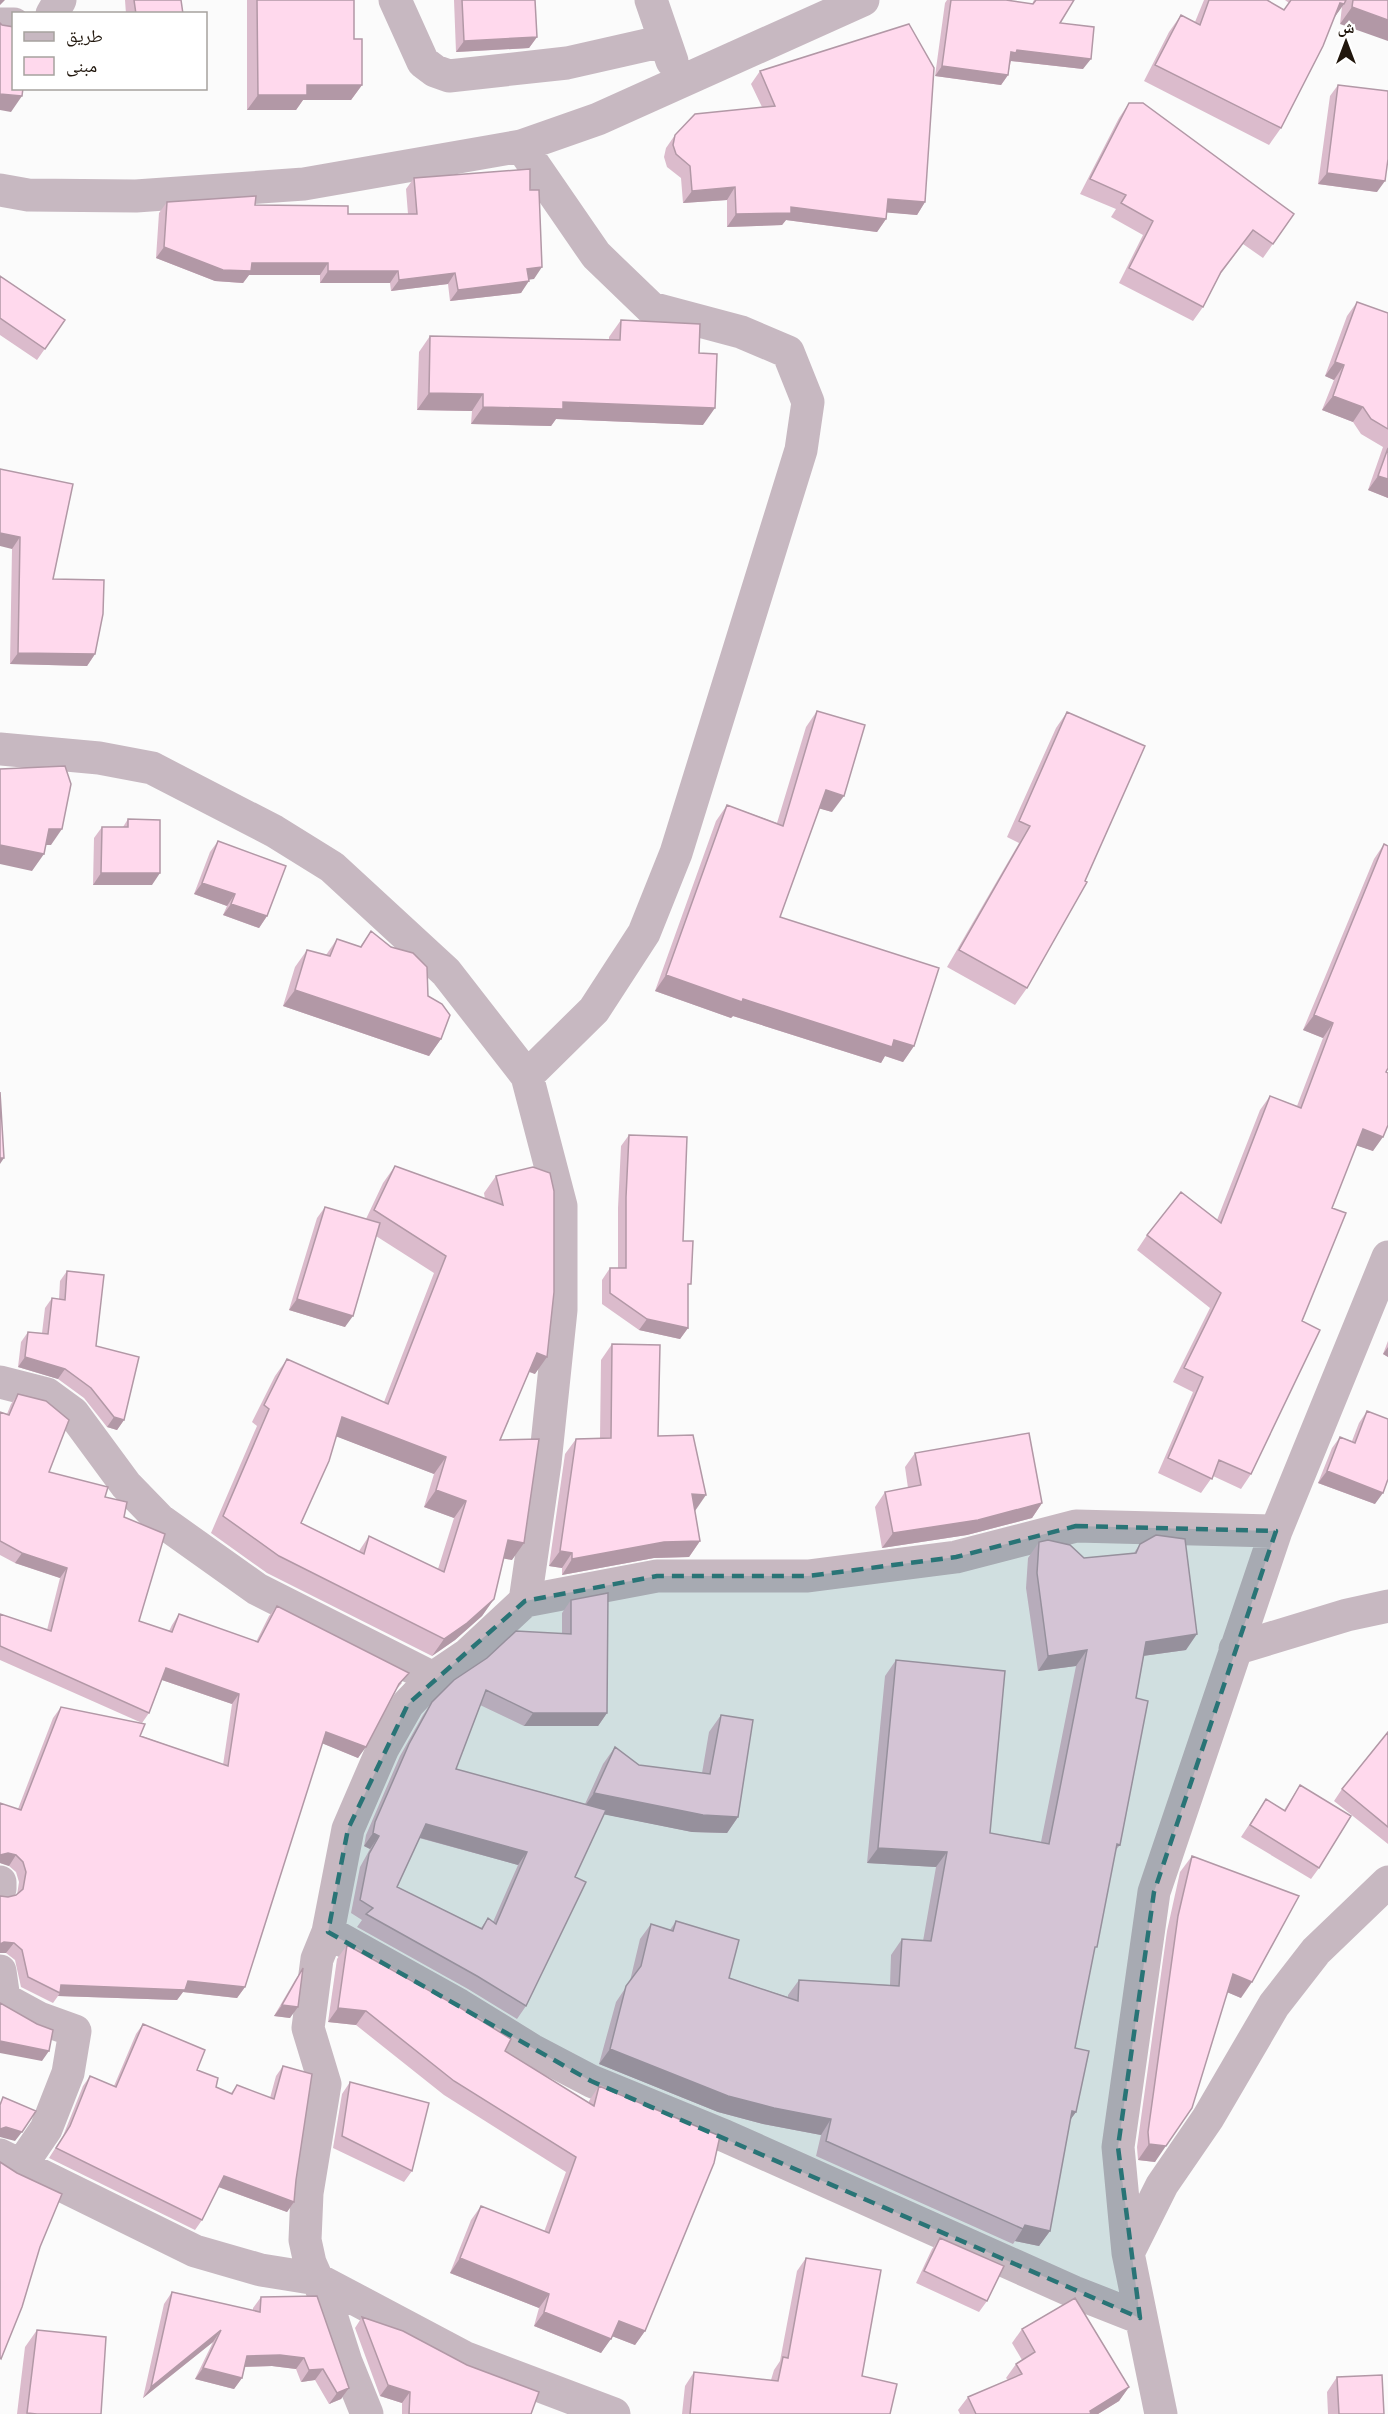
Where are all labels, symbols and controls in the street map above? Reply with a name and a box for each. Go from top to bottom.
legend [12,12,207,90]
north arrow [1316,12,1376,72]
text: ش [1338,17,1355,37]
text: طريق [66,24,103,47]
text: مبنى [66,54,97,77]

